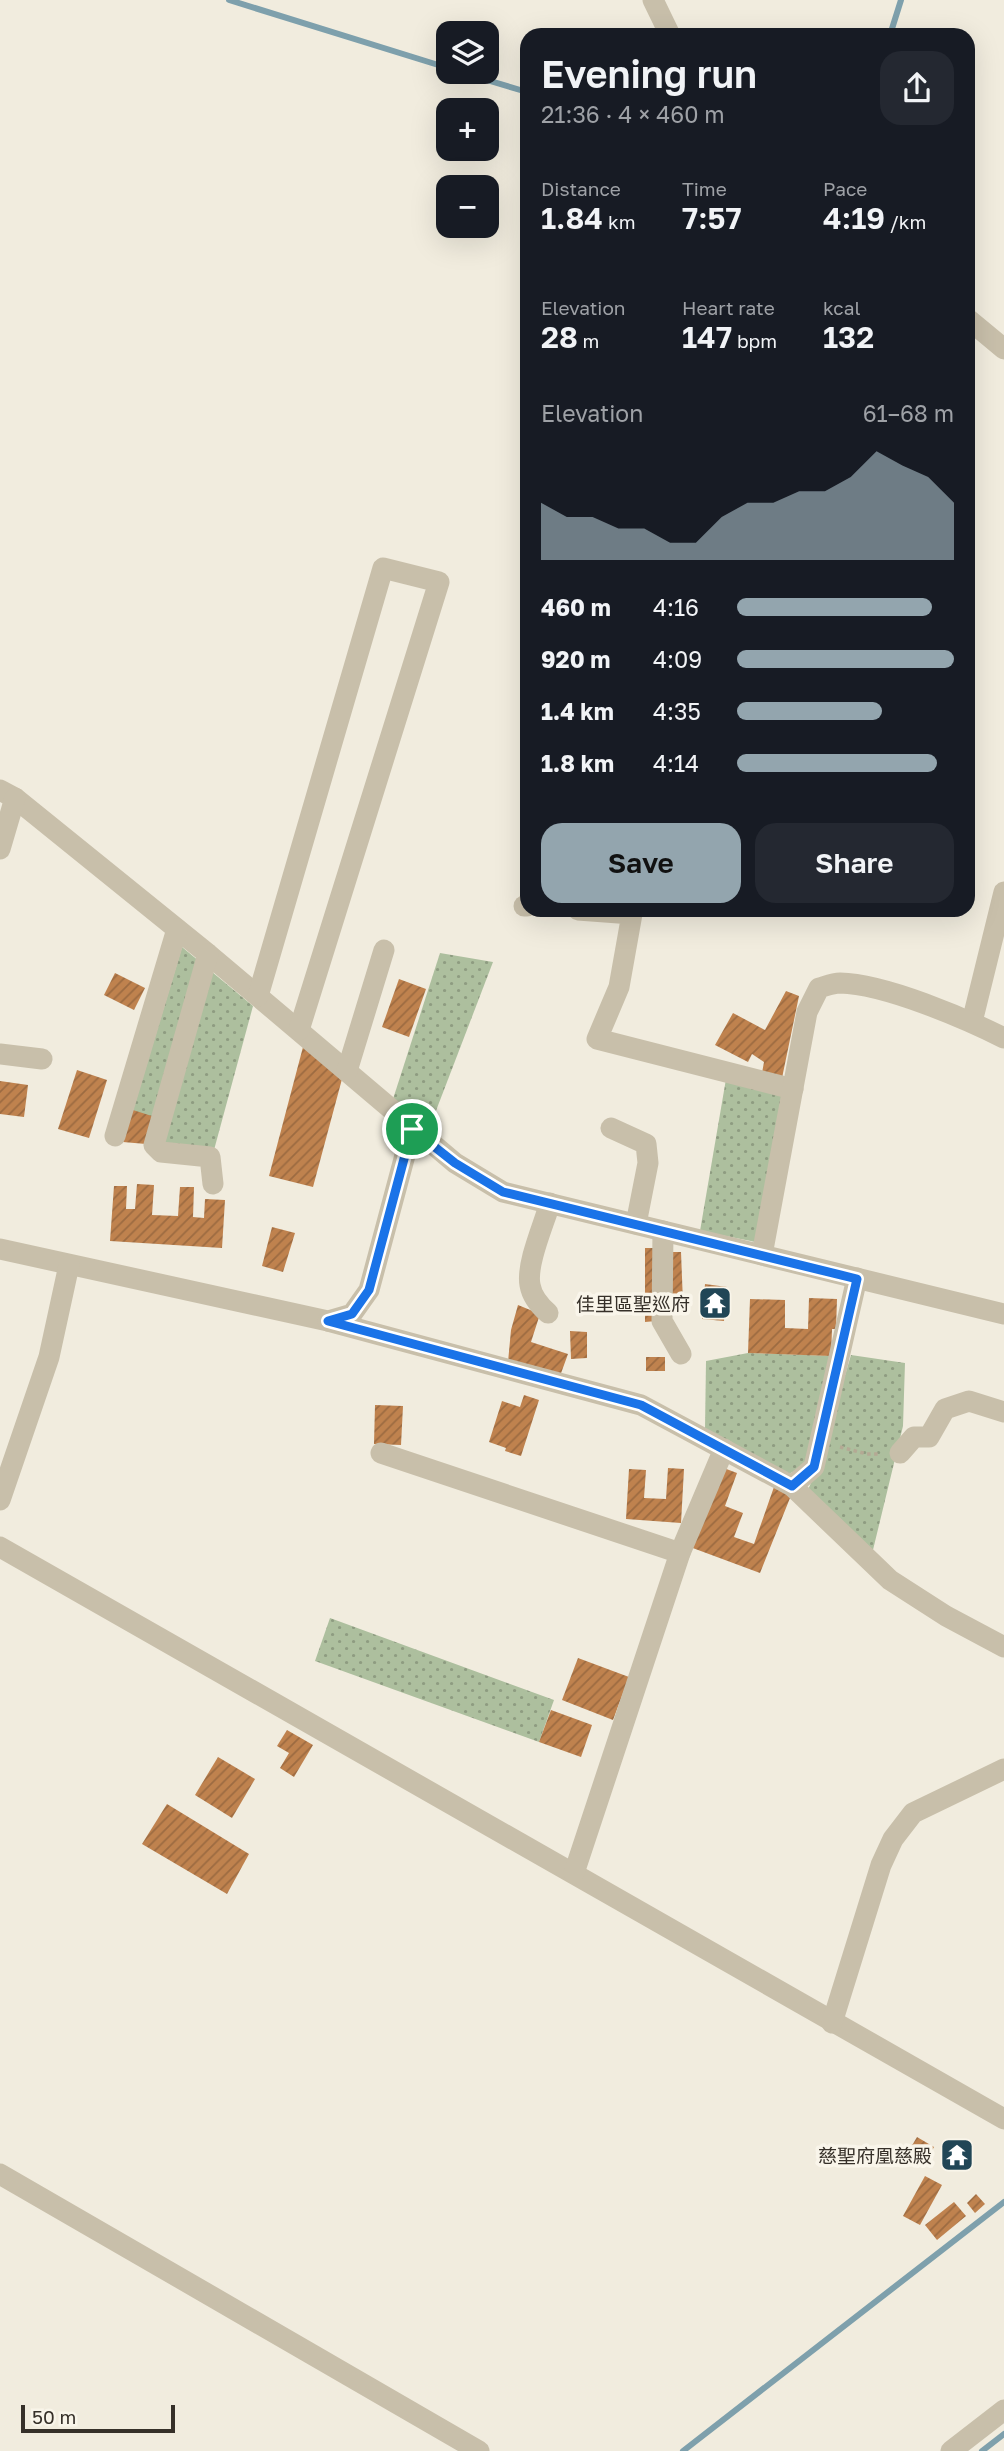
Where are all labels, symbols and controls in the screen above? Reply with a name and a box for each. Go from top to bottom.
map controls [436,21,499,238]
button: layers [436,21,499,84]
text: Evening run [541,51,757,96]
button: share [880,51,954,125]
button: + [436,98,499,161]
text: 21:36 · 4 × 460 m [541,100,725,128]
button: − [436,175,499,238]
text: Distance [541,177,621,200]
text: Time [682,177,727,200]
text: Pace [823,177,867,200]
text: 1.84 [541,200,603,236]
text: 7:57 [682,200,742,236]
text: 4:19 [823,200,885,236]
text: km [603,210,635,233]
text: /km [885,210,926,233]
text: Elevation [541,296,626,319]
text: Heart rate [682,296,775,319]
text: kcal [823,296,861,319]
text: 28 [541,319,578,355]
text: 147 [682,319,732,355]
text: 132 [823,319,874,355]
text: m [578,329,599,352]
text: bpm [732,329,777,352]
text: Elevation [541,399,643,427]
text: 61–68 m [863,399,954,427]
text: 460 m [541,593,611,621]
text: 4:16 [653,593,699,621]
text: 920 m [541,645,610,673]
text: 4:09 [653,645,702,673]
text: 1.4 km [541,697,614,725]
text: 4:35 [653,697,701,725]
text: 1.8 km [541,749,614,777]
text: 4:14 [653,749,699,777]
button: Save [541,823,741,903]
button: Share [755,823,954,903]
pin [382,1099,442,1159]
icon: arrive [393,1110,431,1148]
temple icon: 佳里區聖巡府 [696,1284,734,1322]
place label: 佳里區聖巡府 [576,1292,690,1315]
temple icon: 慈聖府凰慈殿 [938,2136,976,2174]
place label: 慈聖府凰慈殿 [818,2144,932,2167]
scale bar [21,2402,175,2434]
text: 50 m [32,2405,76,2428]

